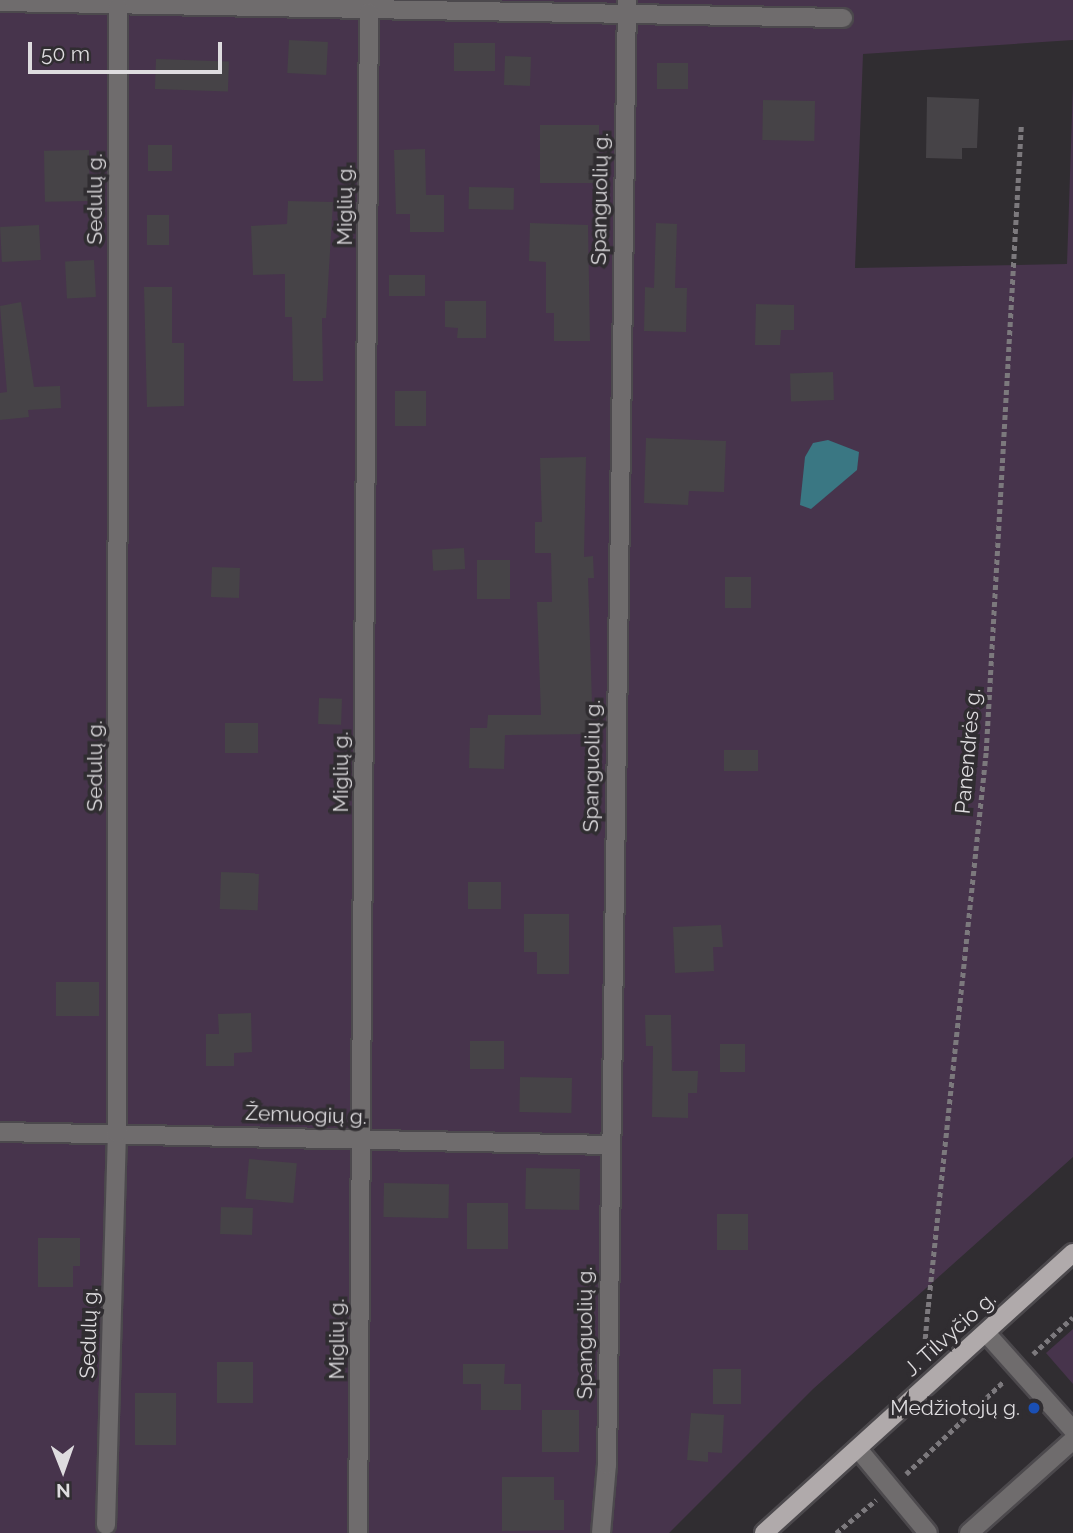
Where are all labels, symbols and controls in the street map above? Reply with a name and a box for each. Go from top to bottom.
scale bar [32,28,226,72]
text: 50 m [41,41,90,66]
street label: Spanguolių g. [586,133,614,265]
street label: Sedulų g. [82,153,108,245]
street label: Miglių g. [332,164,358,246]
street label: Panendrės g. [950,687,986,815]
street label: Spanguolių g. [578,700,606,832]
street label: Sedulų g. [82,720,108,812]
street label: Miglių g. [328,731,354,813]
street label: Žemuogių g. [245,1100,367,1130]
street label: Spanguolių g. [572,1267,598,1399]
street label: J. Tilvyčio g. [899,1286,1001,1382]
street label: Sedulų g. [75,1287,103,1379]
street label: Miglių g. [324,1298,350,1380]
place label: Medžiotojų g. [890,1395,1020,1421]
marker: Medžiotojų g. [1026,1400,1042,1416]
north arrow [28,1435,98,1505]
text: N [56,1480,71,1502]

